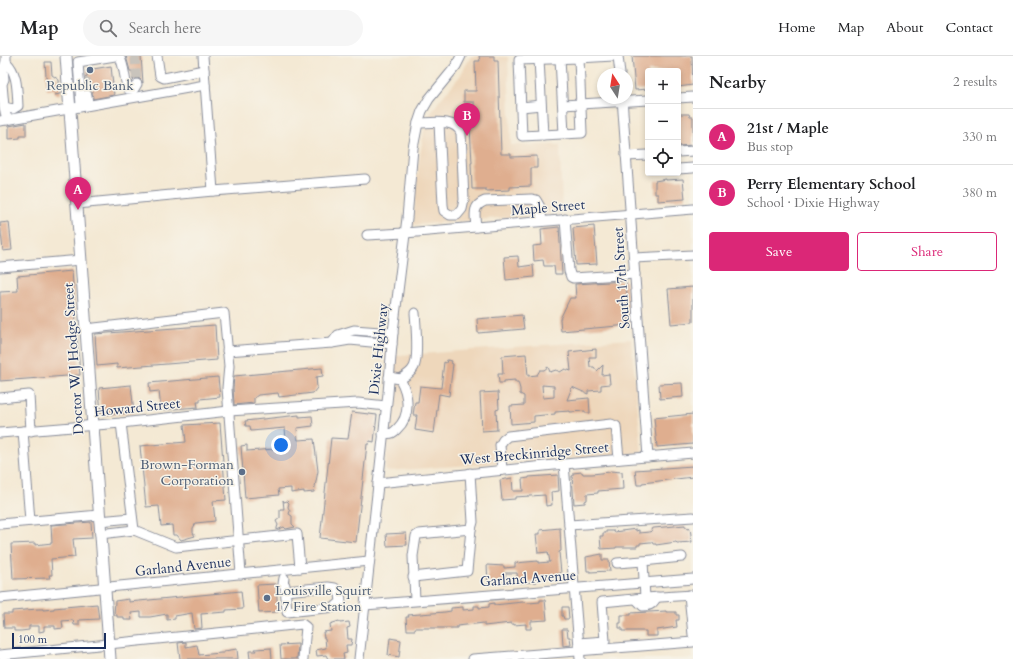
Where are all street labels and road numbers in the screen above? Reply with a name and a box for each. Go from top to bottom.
street label: Maple Street [510,195,586,220]
street label: South 17th Street [608,226,635,330]
street label: Doctor W J Hodge Street [59,282,88,436]
street label: Dixie Highway [364,302,393,396]
street label: Howard Street [93,393,182,421]
street label: West Breckinridge Street [458,437,610,470]
street label: Garland Avenue [134,552,232,581]
street label: Garland Avenue [479,566,577,591]

